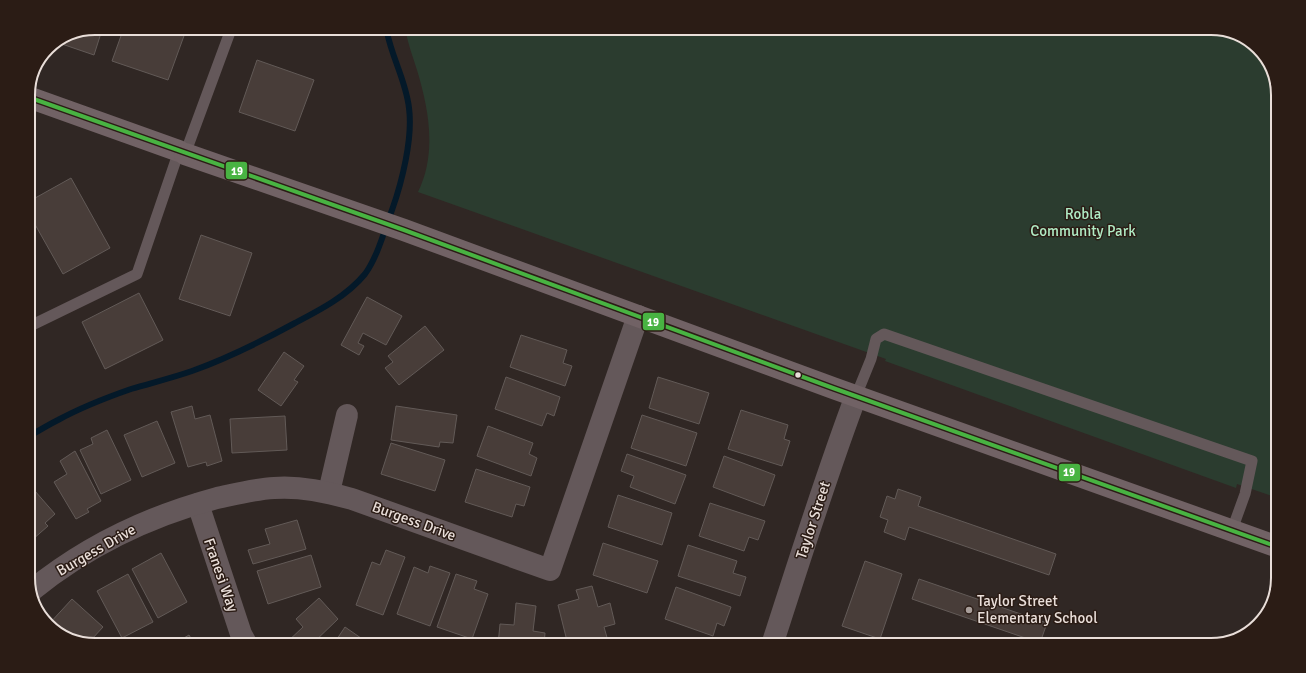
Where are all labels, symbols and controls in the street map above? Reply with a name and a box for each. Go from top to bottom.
line badge: 19 [225,161,248,180]
text: 19 [231,165,243,178]
park label: Robla Community Park [1030,205,1136,240]
line badge: 19 [642,312,665,331]
text: 19 [647,316,659,329]
unlabelled marker [793,370,803,380]
line badge: 19 [1058,463,1081,482]
text: 19 [1063,466,1075,479]
street label: Taylor Street [792,479,834,561]
street label: Burgess Drive [370,497,458,545]
street label: Burgess Drive [53,520,139,580]
street label: Franesi Way [200,536,242,614]
place label: Taylor Street Elementary School [977,592,1098,627]
marker: Taylor Street Elementary School [964,605,974,615]

